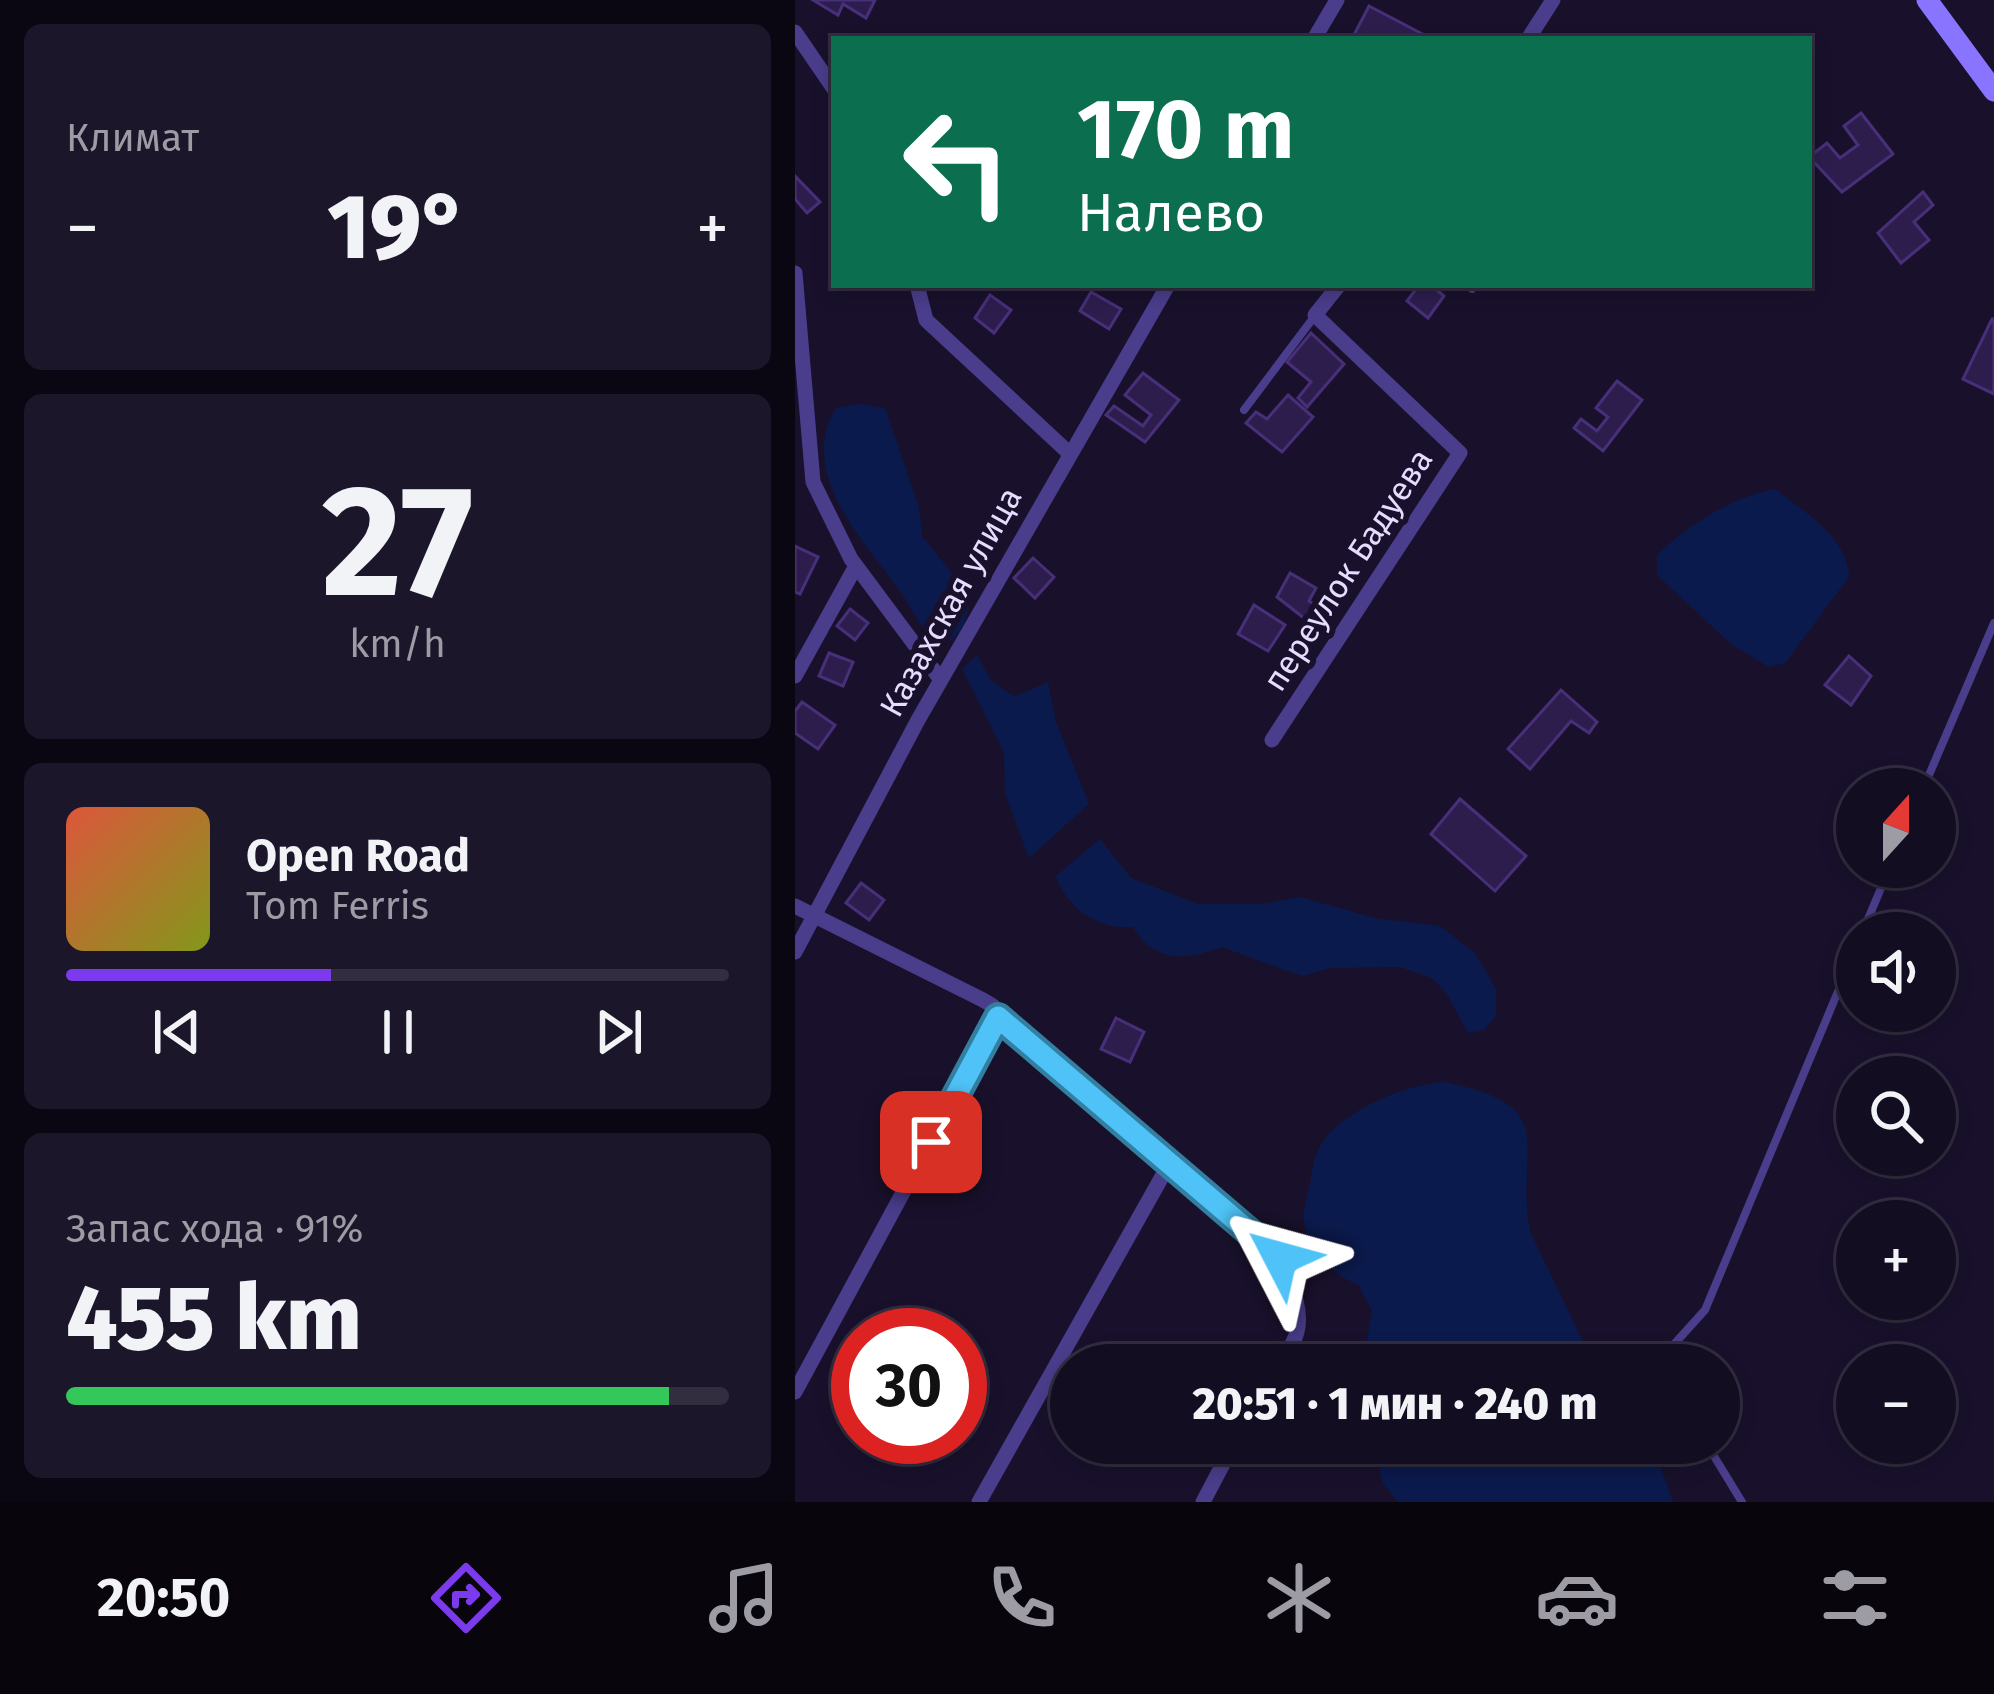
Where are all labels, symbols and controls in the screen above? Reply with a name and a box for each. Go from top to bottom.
text: 170 m [1077,79,1294,180]
icon: left [879,84,1035,240]
text: Климат [66,115,199,161]
text: 19° [327,174,468,282]
text: Налево [1077,181,1265,245]
text: − [66,189,99,268]
text: + [696,189,729,268]
street label: переулок Бадуева [1255,441,1441,699]
text: 27 [321,449,474,636]
street label: Казахская улица [871,480,1031,724]
text: km/h [349,621,446,667]
north arrow [1836,768,1956,888]
map controls [1836,768,1956,1464]
text: Open Road [246,829,470,883]
text: Tom Ferris [246,883,429,929]
button: sound [1836,912,1956,1032]
icon: previous [144,999,210,1065]
icon: pause [365,999,431,1065]
icon: next [586,999,652,1065]
button: search [1836,1056,1956,1176]
pin [880,1091,982,1193]
icon: arrive [898,1109,964,1175]
position arrow [1217,1195,1343,1321]
button: + [1836,1200,1956,1320]
text: Запас хода · 91% [66,1206,364,1252]
text: 455 km [66,1265,362,1373]
speed limit sign: 30 [831,1308,987,1464]
button: − [1836,1344,1956,1464]
text: 20:51 · 1 мин · 240 m [1193,1377,1597,1431]
icon: directions [424,1556,508,1640]
icon: music [702,1556,786,1640]
icon: phone [980,1556,1064,1640]
icon: climate [1257,1556,1341,1640]
icon: car [1535,1556,1619,1640]
icon: filters [1813,1556,1897,1640]
text: 20:50 [97,1566,230,1630]

